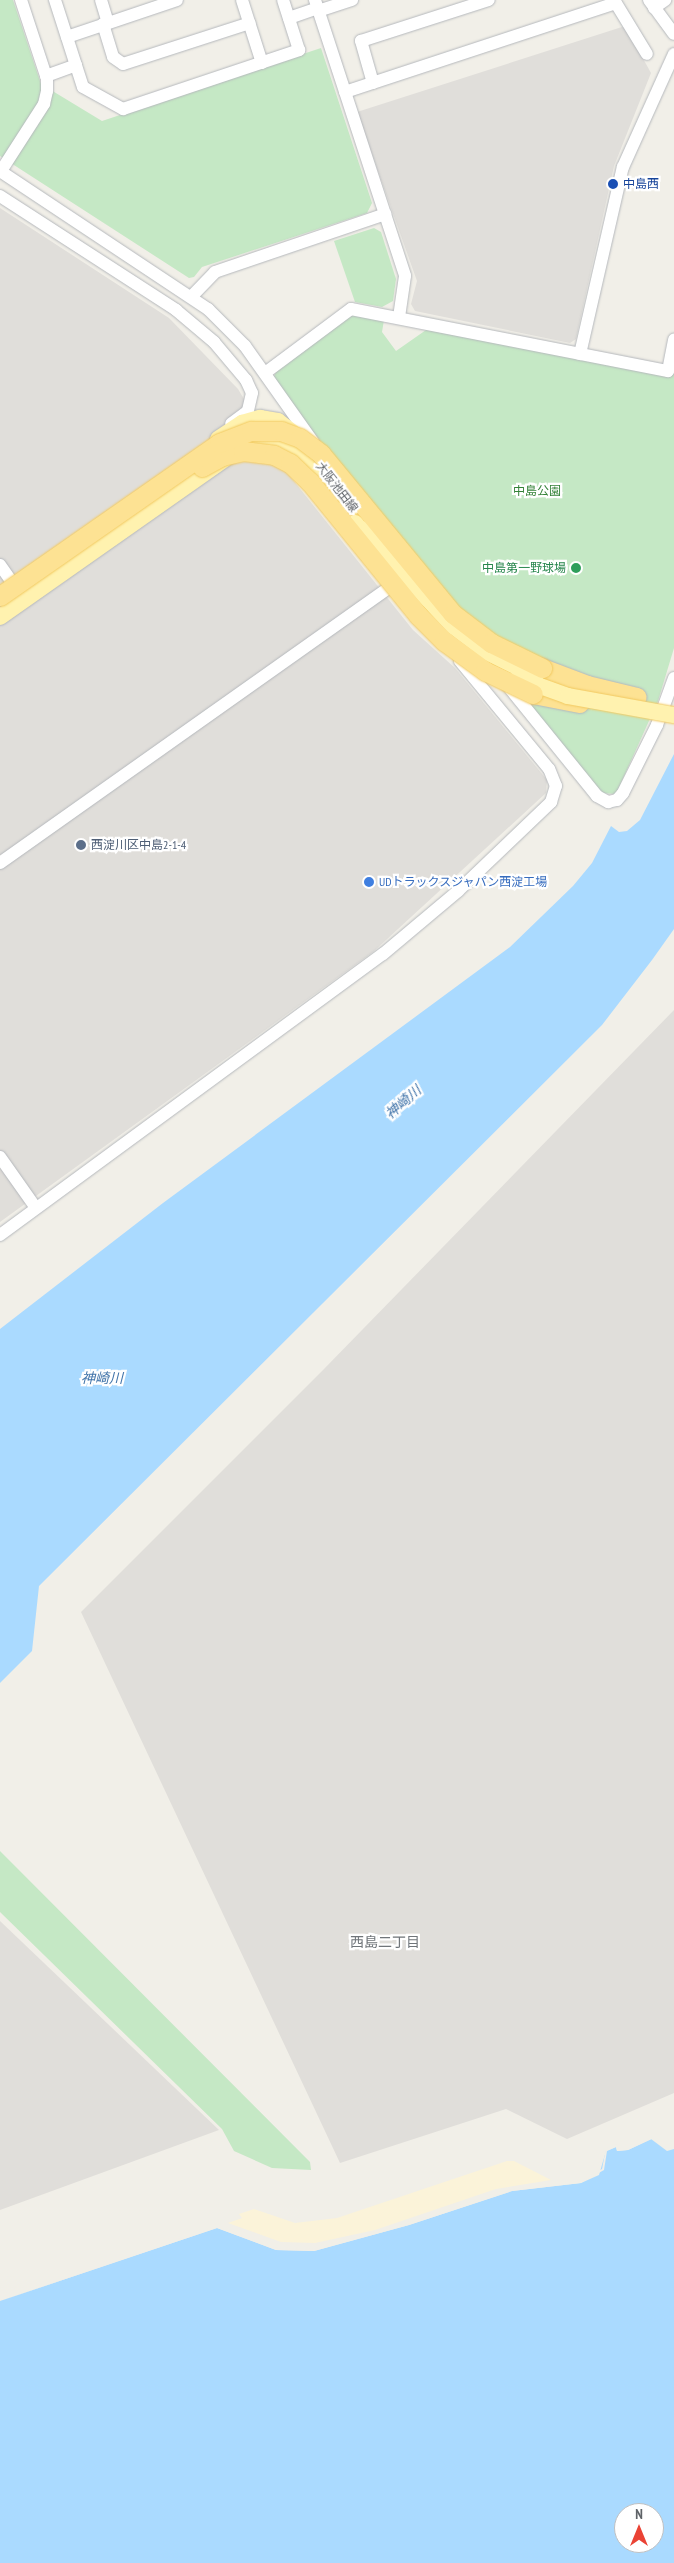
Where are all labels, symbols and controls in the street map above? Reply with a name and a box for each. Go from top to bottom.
place label: 中島西 [623,177,659,191]
marker: 中島西 [607,178,619,190]
street label: 大阪池田線 [313,459,361,515]
park label: 中島公園 [513,484,561,498]
place label: 中島第一野球場 [482,561,566,575]
marker: 中島第一野球場 [570,562,582,574]
place label: 西淀川区中島2-1-4 [91,838,186,852]
marker: 西淀川区中島2-1-4 [75,839,87,851]
place label: UDトラックスジャパン西淀工場 [379,875,548,889]
marker: UDトラックスジャパン西淀工場 [363,876,375,888]
water label: 神崎川 [382,1082,424,1122]
water label: 神崎川 [81,1370,123,1386]
district label: 西島二丁目 [350,1934,420,1950]
north arrow [614,2503,664,2553]
text: N [635,2505,643,2523]

